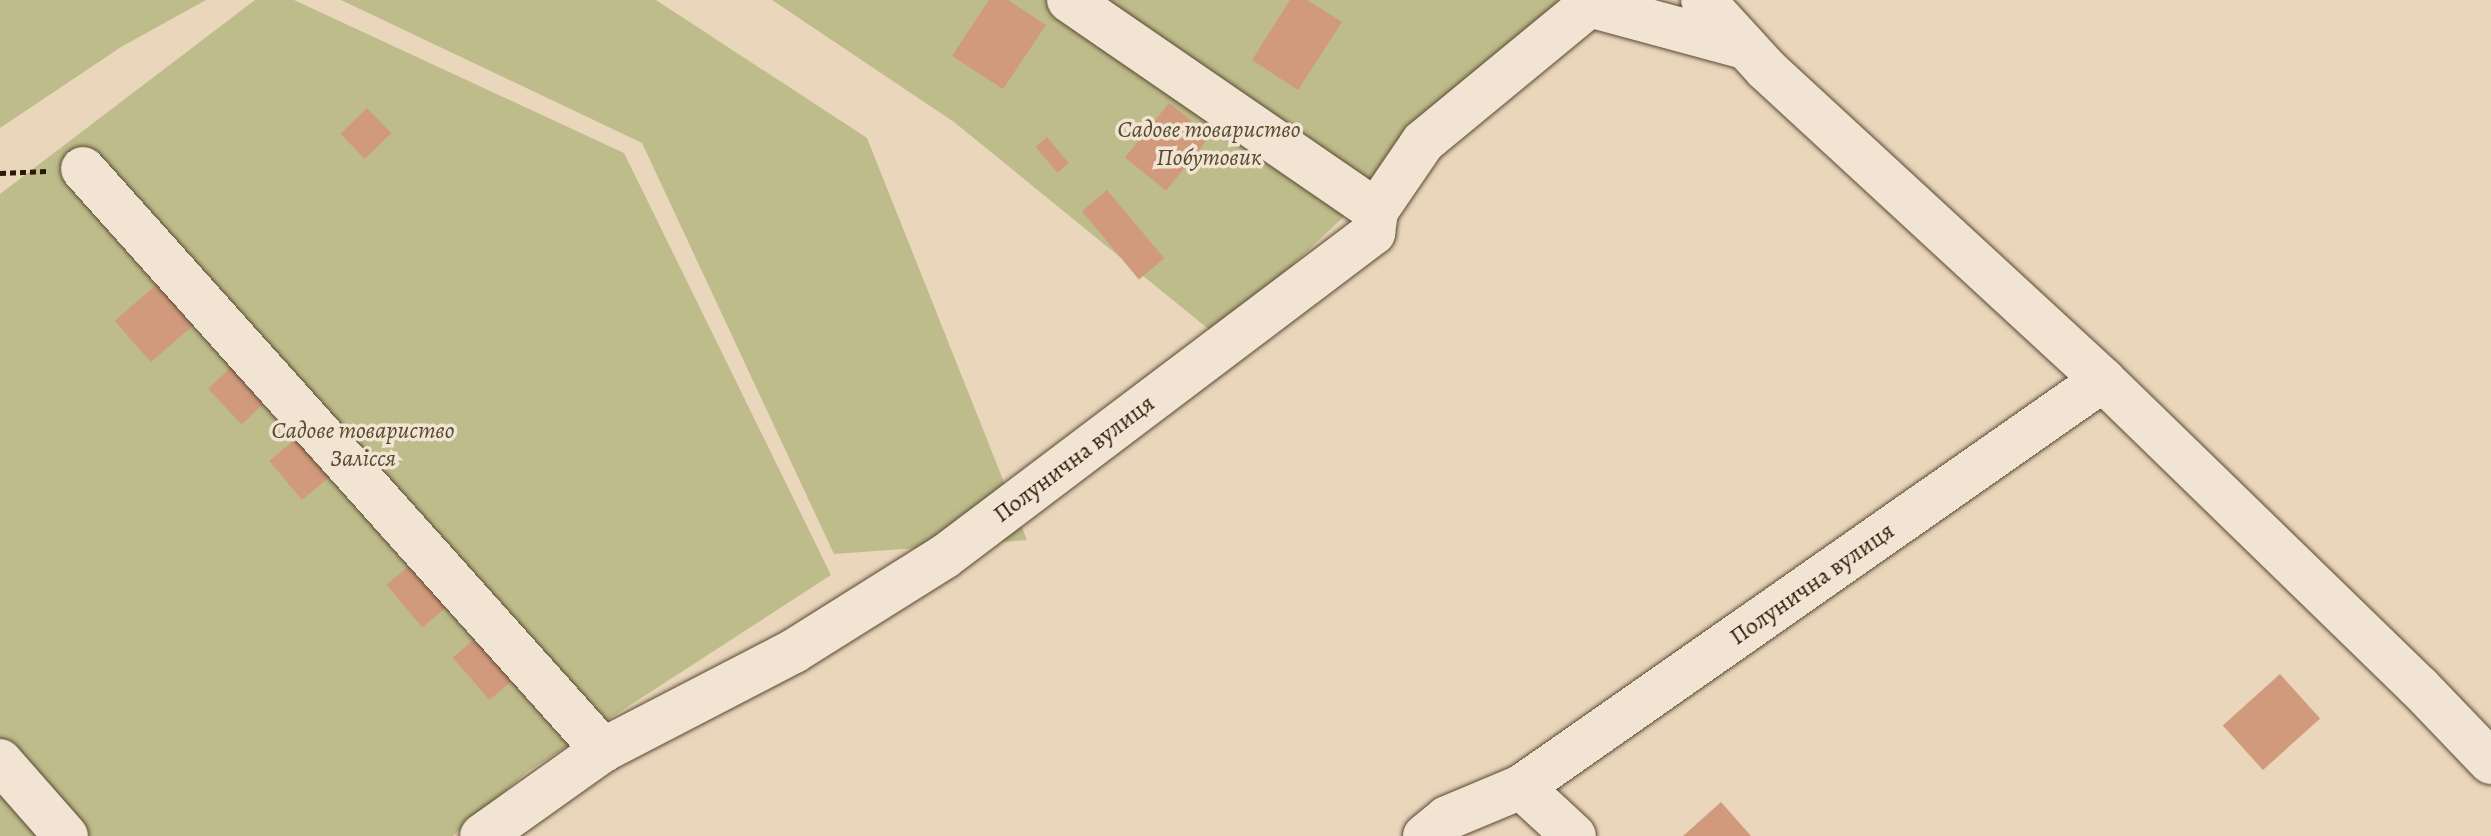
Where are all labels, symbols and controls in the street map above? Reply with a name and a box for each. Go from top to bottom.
park label: Садове товариство Побутовик [1117,116,1301,172]
street label: Полунична вулиця [988,389,1160,529]
park label: Садове товариство Залісся [271,417,455,473]
street label: Полунична вулиця [1724,517,1900,651]

